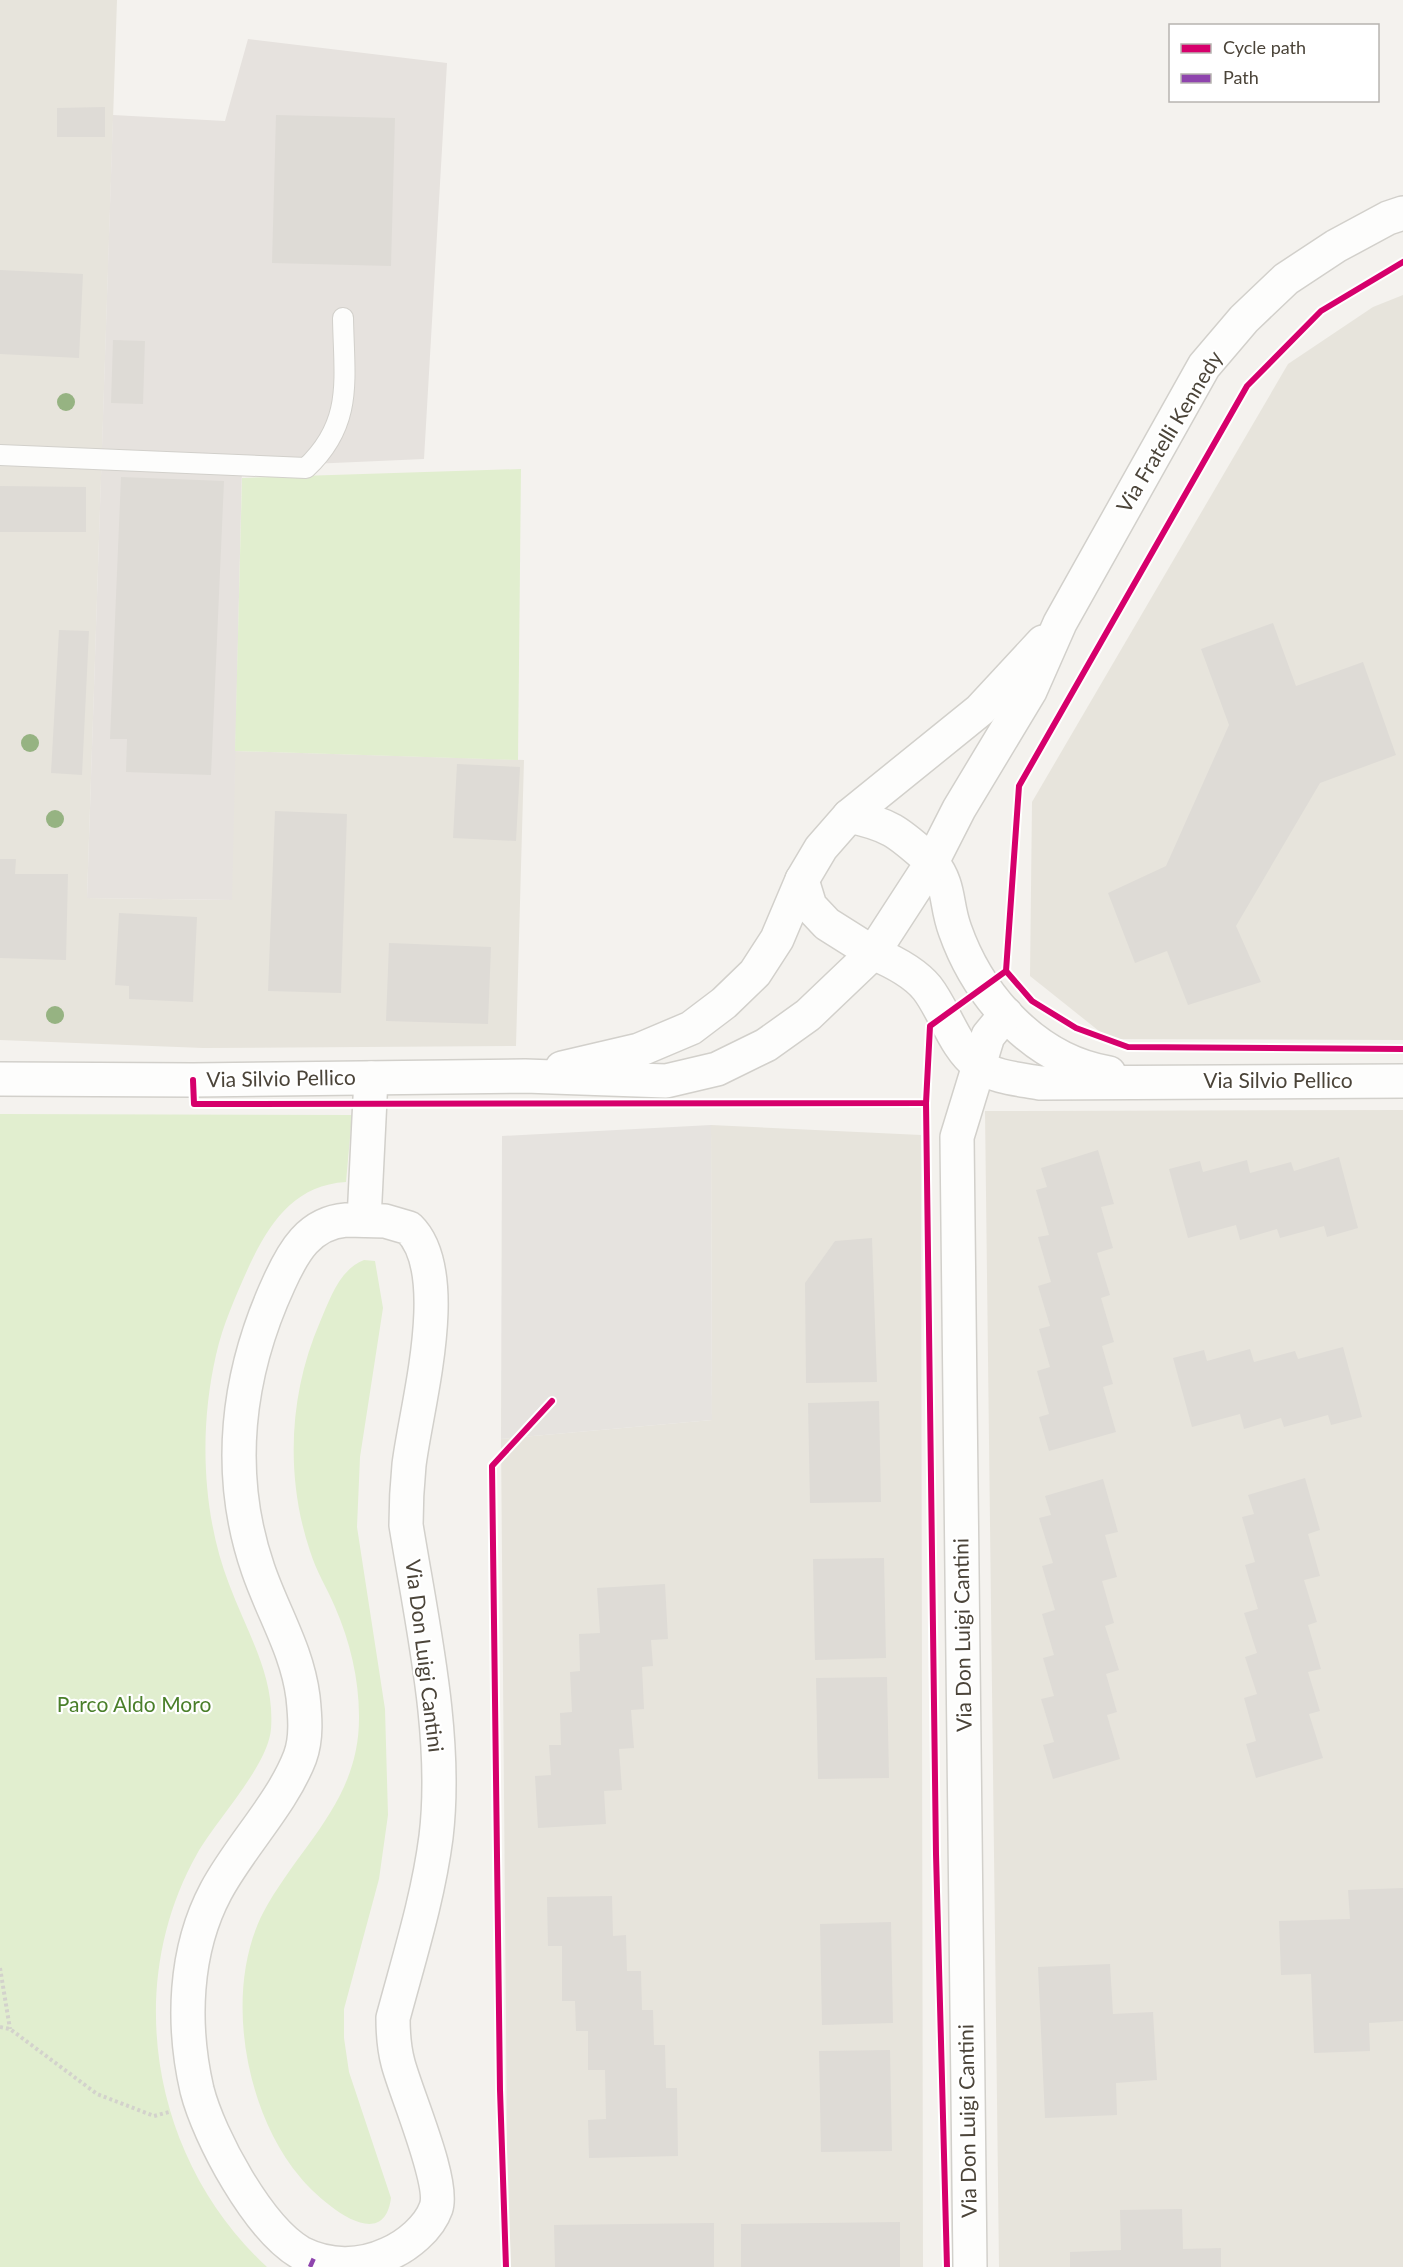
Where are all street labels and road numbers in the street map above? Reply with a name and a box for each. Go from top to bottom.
street label: Via Fratelli Kennedy [1111,346,1227,517]
street label: Via Silvio Pellico [206,1064,356,1091]
street label: Via Silvio Pellico [1203,1067,1353,1092]
street label: Via Don Luigi Cantini [947,1538,976,1732]
street label: Via Don Luigi Cantini [401,1558,450,1754]
street label: Via Don Luigi Cantini [952,2024,981,2218]

